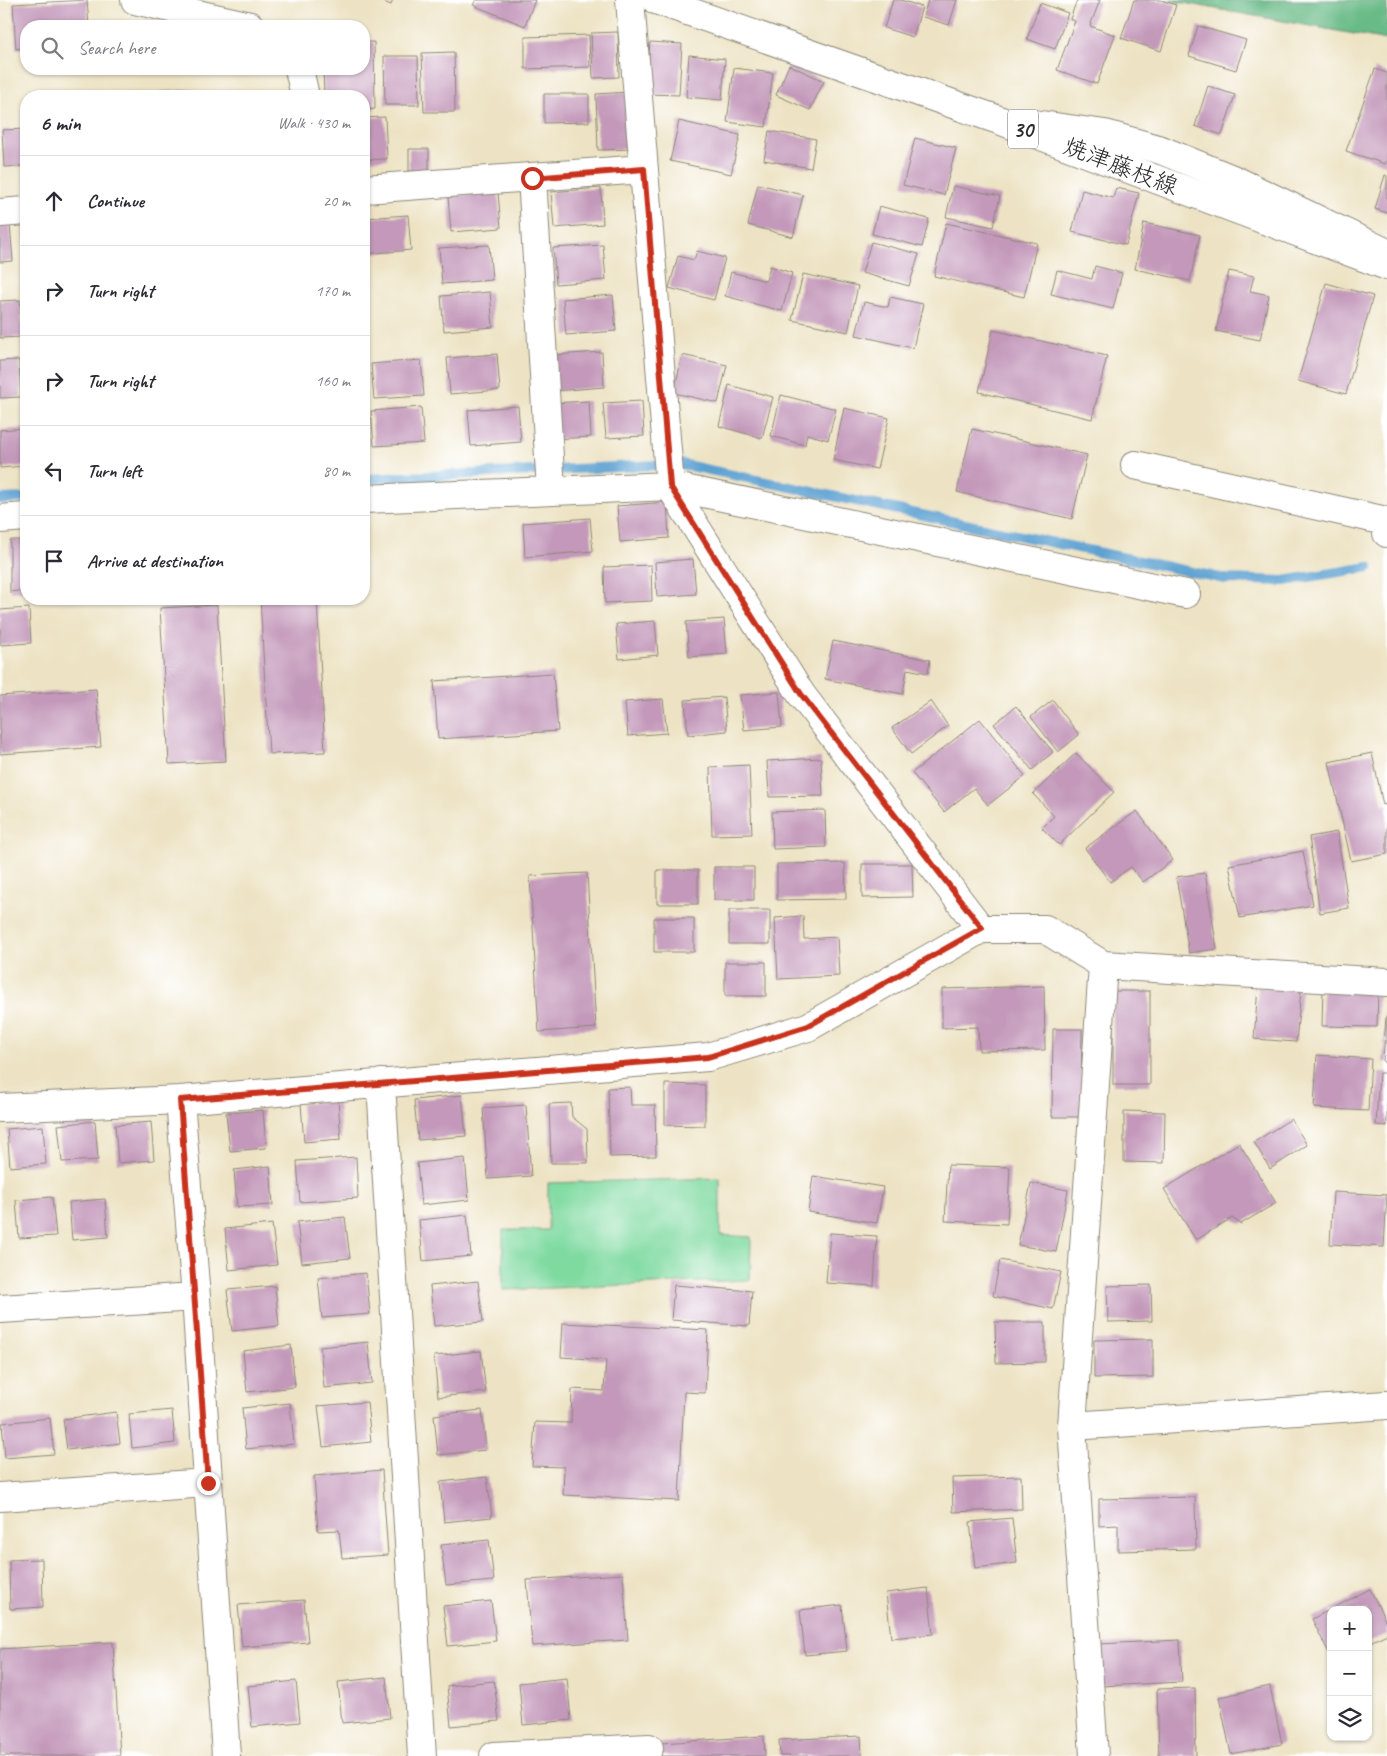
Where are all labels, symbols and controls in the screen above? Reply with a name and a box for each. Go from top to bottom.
search box [20,20,370,75]
icon: search [38,34,66,62]
text: Search here [78,36,155,60]
text: 6 min [40,110,81,136]
road number: 30 [1008,110,1038,148]
text: Walk · 430 m [278,113,350,133]
street label: 焼津藤枝線 [1060,130,1182,202]
route start [521,167,544,190]
icon: ahead [40,187,68,215]
text: Continue [87,189,144,213]
text: 20 m [323,191,350,211]
icon: right [40,277,68,305]
text: Turn right [87,279,154,303]
text: 170 m [316,281,350,301]
icon: right [40,367,68,395]
text: Turn right [87,369,154,393]
text: 160 m [316,371,350,391]
icon: left [40,457,68,485]
text: Turn left [87,459,142,483]
text: 80 m [323,461,350,481]
icon: arrive [40,547,68,575]
text: Arrive at destination [87,549,223,573]
route end [197,1472,220,1495]
map controls [1327,1606,1372,1741]
button: + [1327,1606,1372,1651]
button: − [1327,1651,1372,1696]
button: layers [1327,1696,1372,1741]

